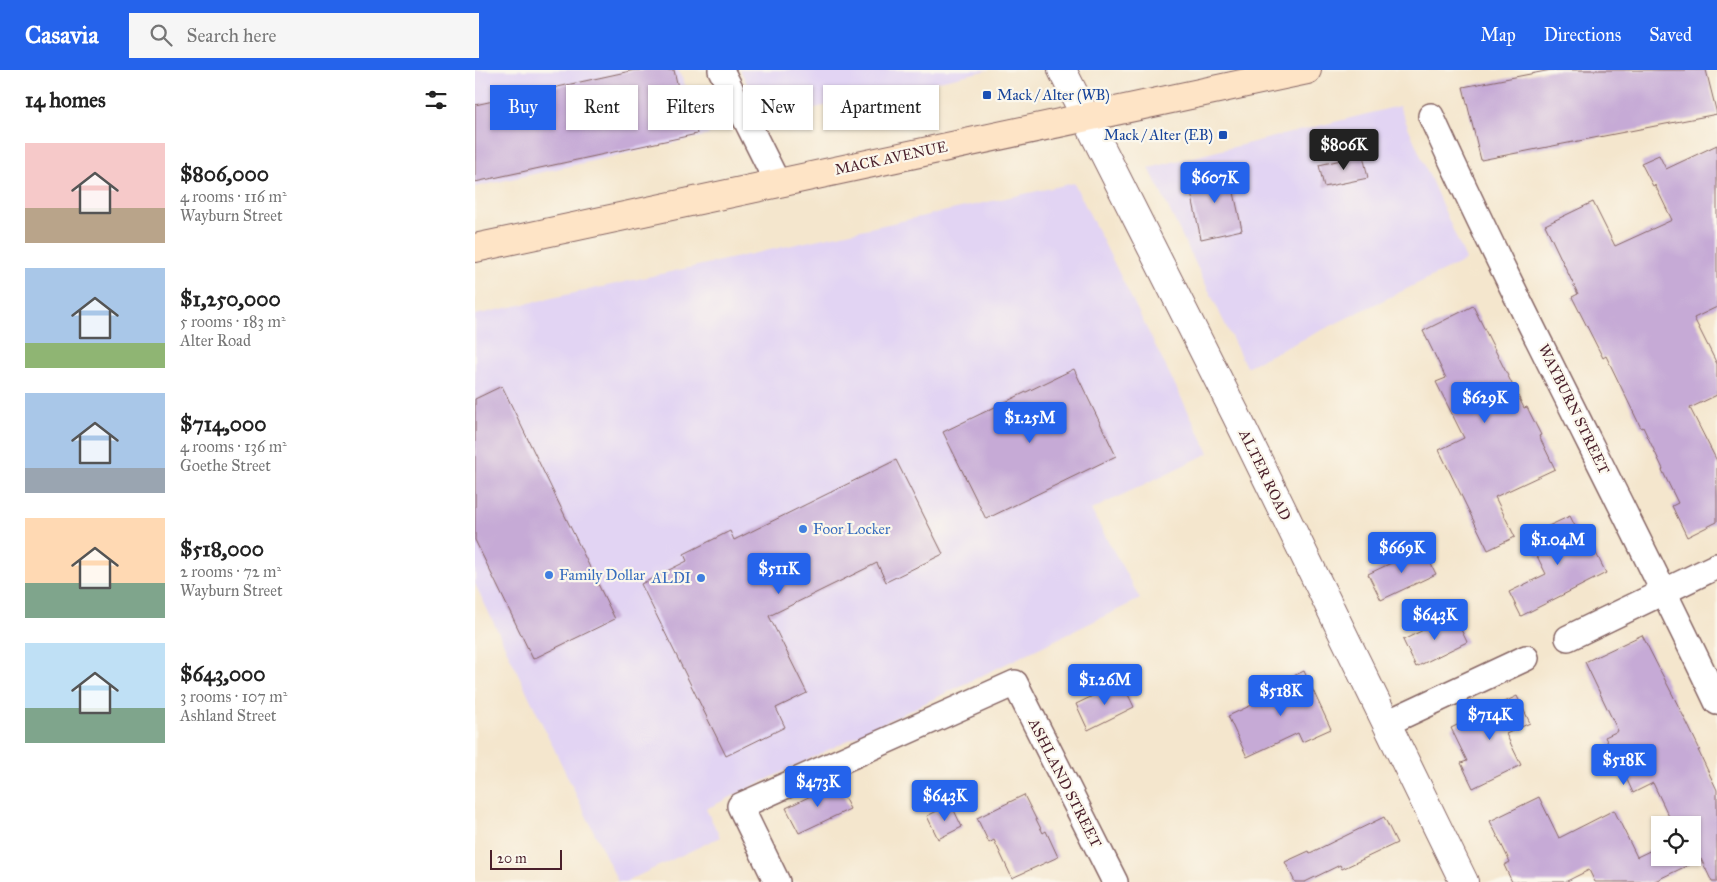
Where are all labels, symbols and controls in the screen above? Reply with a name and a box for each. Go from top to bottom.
search box [129,13,479,58]
text: Casavia [25,20,99,50]
icon: search [147,21,175,49]
text: Search here [187,24,276,47]
text: Map [1480,24,1516,46]
text: Directions [1544,24,1621,46]
text: Saved [1649,24,1692,46]
chip: Buy [490,85,556,130]
chip: Rent [566,85,638,130]
chip: Filters [648,85,733,130]
chip: New [743,85,813,130]
chip: Apartment [823,85,939,130]
icon: filters [422,86,450,114]
place label: Mack / Alter (WB) [997,86,1110,105]
text: 14 homes [25,87,106,113]
marker: Mack / Alter (WB) [981,89,993,101]
place label: Mack / Alter (EB) [1104,126,1213,145]
pin: $806K [1309,128,1379,171]
marker: Mack / Alter (EB) [1217,129,1229,141]
text: $806K [1321,135,1367,154]
street label: MACK AVENUE [833,137,949,179]
text: $806,000 [180,161,269,187]
pin: $607K [1180,162,1250,204]
icon: home [65,163,125,223]
text: $607K [1191,168,1239,187]
text: 4 rooms · 116 m² [180,187,287,206]
text: Wayburn Street [180,206,283,225]
text: $1,250,000 [180,286,281,312]
icon: home [65,288,125,348]
text: 5 rooms · 183 m² [180,312,286,331]
text: Alter Road [180,331,251,350]
street label: WAYBURN STREET [1535,341,1613,477]
pin: $629K [1450,382,1520,424]
text: $629K [1462,388,1508,407]
pin: $1.25M [989,402,1071,444]
text: $1.25M [1005,408,1055,427]
text: $714,000 [180,411,266,437]
icon: home [65,413,125,473]
street label: ALTER ROAD [1235,426,1295,524]
text: 4 rooms · 136 m² [180,437,287,456]
text: Goethe Street [180,456,271,475]
place label: Foor Locker [813,520,891,538]
marker: Foor Locker [797,523,809,535]
pin: $1.04M [1517,524,1599,566]
text: $1.04M [1531,530,1585,549]
pin: $669K [1367,532,1437,574]
text: $518,000 [180,536,264,562]
icon: home [65,538,125,598]
text: $669K [1379,538,1425,557]
pin: $511K [744,552,814,595]
text: $511K [758,559,800,578]
text: 2 rooms · 72 m² [180,562,281,581]
place label: Family Dollar [559,566,645,584]
marker: Family Dollar [543,569,555,581]
place label: ALDI [651,569,691,587]
marker: ALDI [695,572,707,584]
text: Wayburn Street [180,581,283,600]
pin: $643K [1400,598,1470,641]
text: $643K [1413,605,1457,624]
text: $643,000 [180,661,266,687]
icon: home [65,663,125,723]
pin: $1.26M [1064,664,1146,706]
text: $1.26M [1079,670,1131,689]
pin: $518K [1246,674,1316,717]
text: $518K [1259,681,1303,700]
text: 3 rooms · 107 m² [180,687,287,706]
pin: $714K [1455,698,1525,741]
text: $714K [1468,705,1512,724]
text: Ashland Street [180,706,276,725]
street label: ASHLAND STREET [1024,715,1105,851]
pin: $518K [1589,744,1659,786]
text: $518K [1602,750,1646,769]
pin: $473K [783,766,853,808]
text: $473K [796,772,840,791]
pin: $643K [910,780,980,822]
text: $643K [923,786,967,805]
map controls [1651,816,1701,866]
button: locate [1651,816,1701,866]
scale bar [490,847,563,870]
text: 20 m [497,850,527,867]

